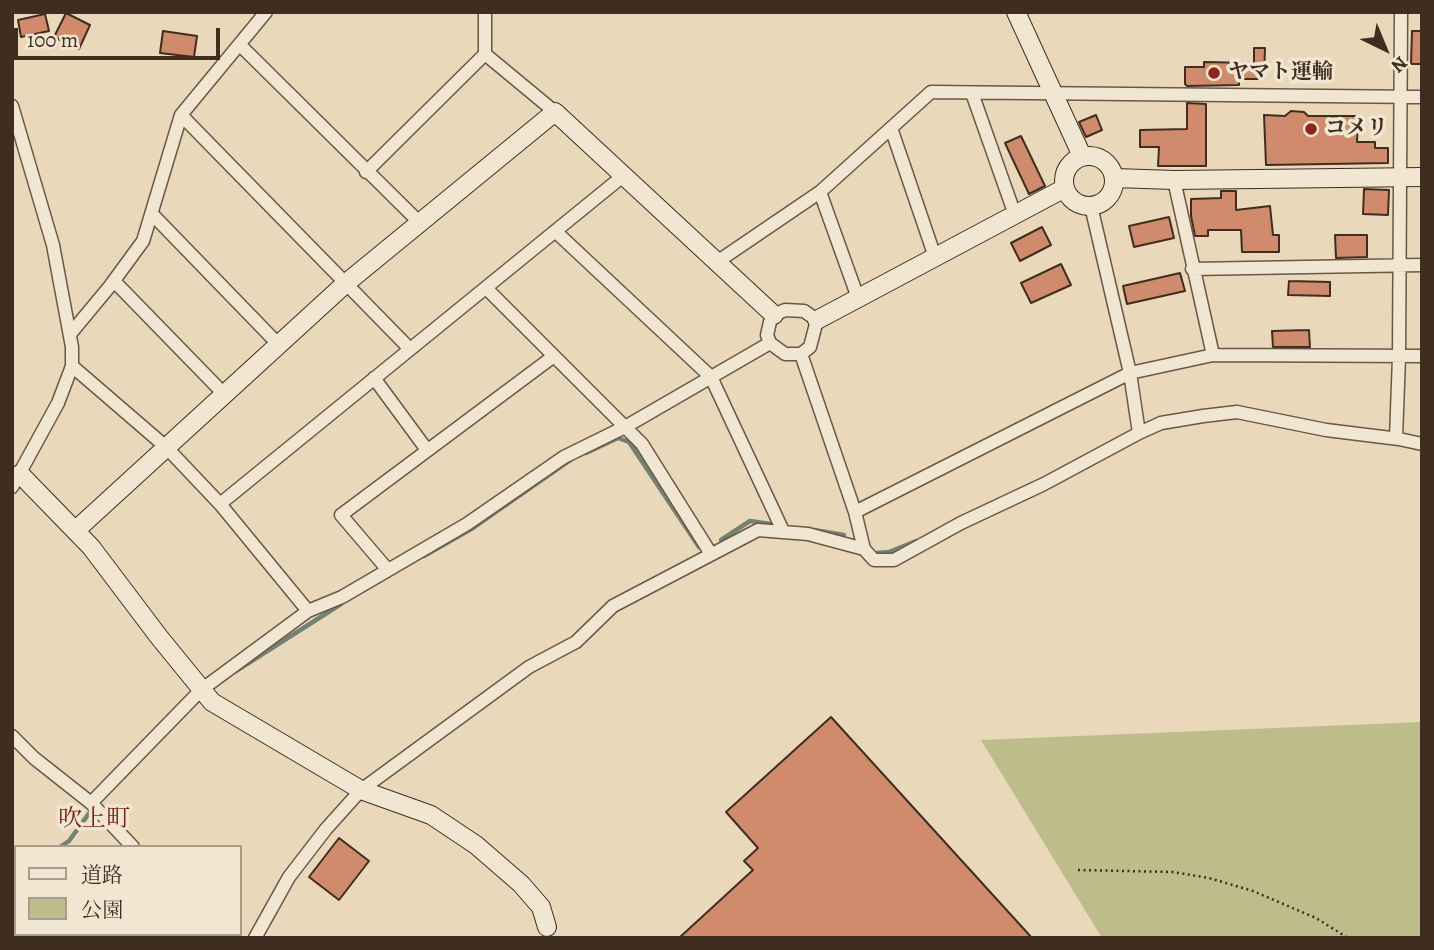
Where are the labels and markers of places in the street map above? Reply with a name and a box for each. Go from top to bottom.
place label: ヤマト運輸 [1228,60,1333,86]
marker: ヤマト運輸 [1206,65,1222,81]
place label: コメリ [1325,116,1388,142]
marker: コメリ [1303,121,1319,137]

